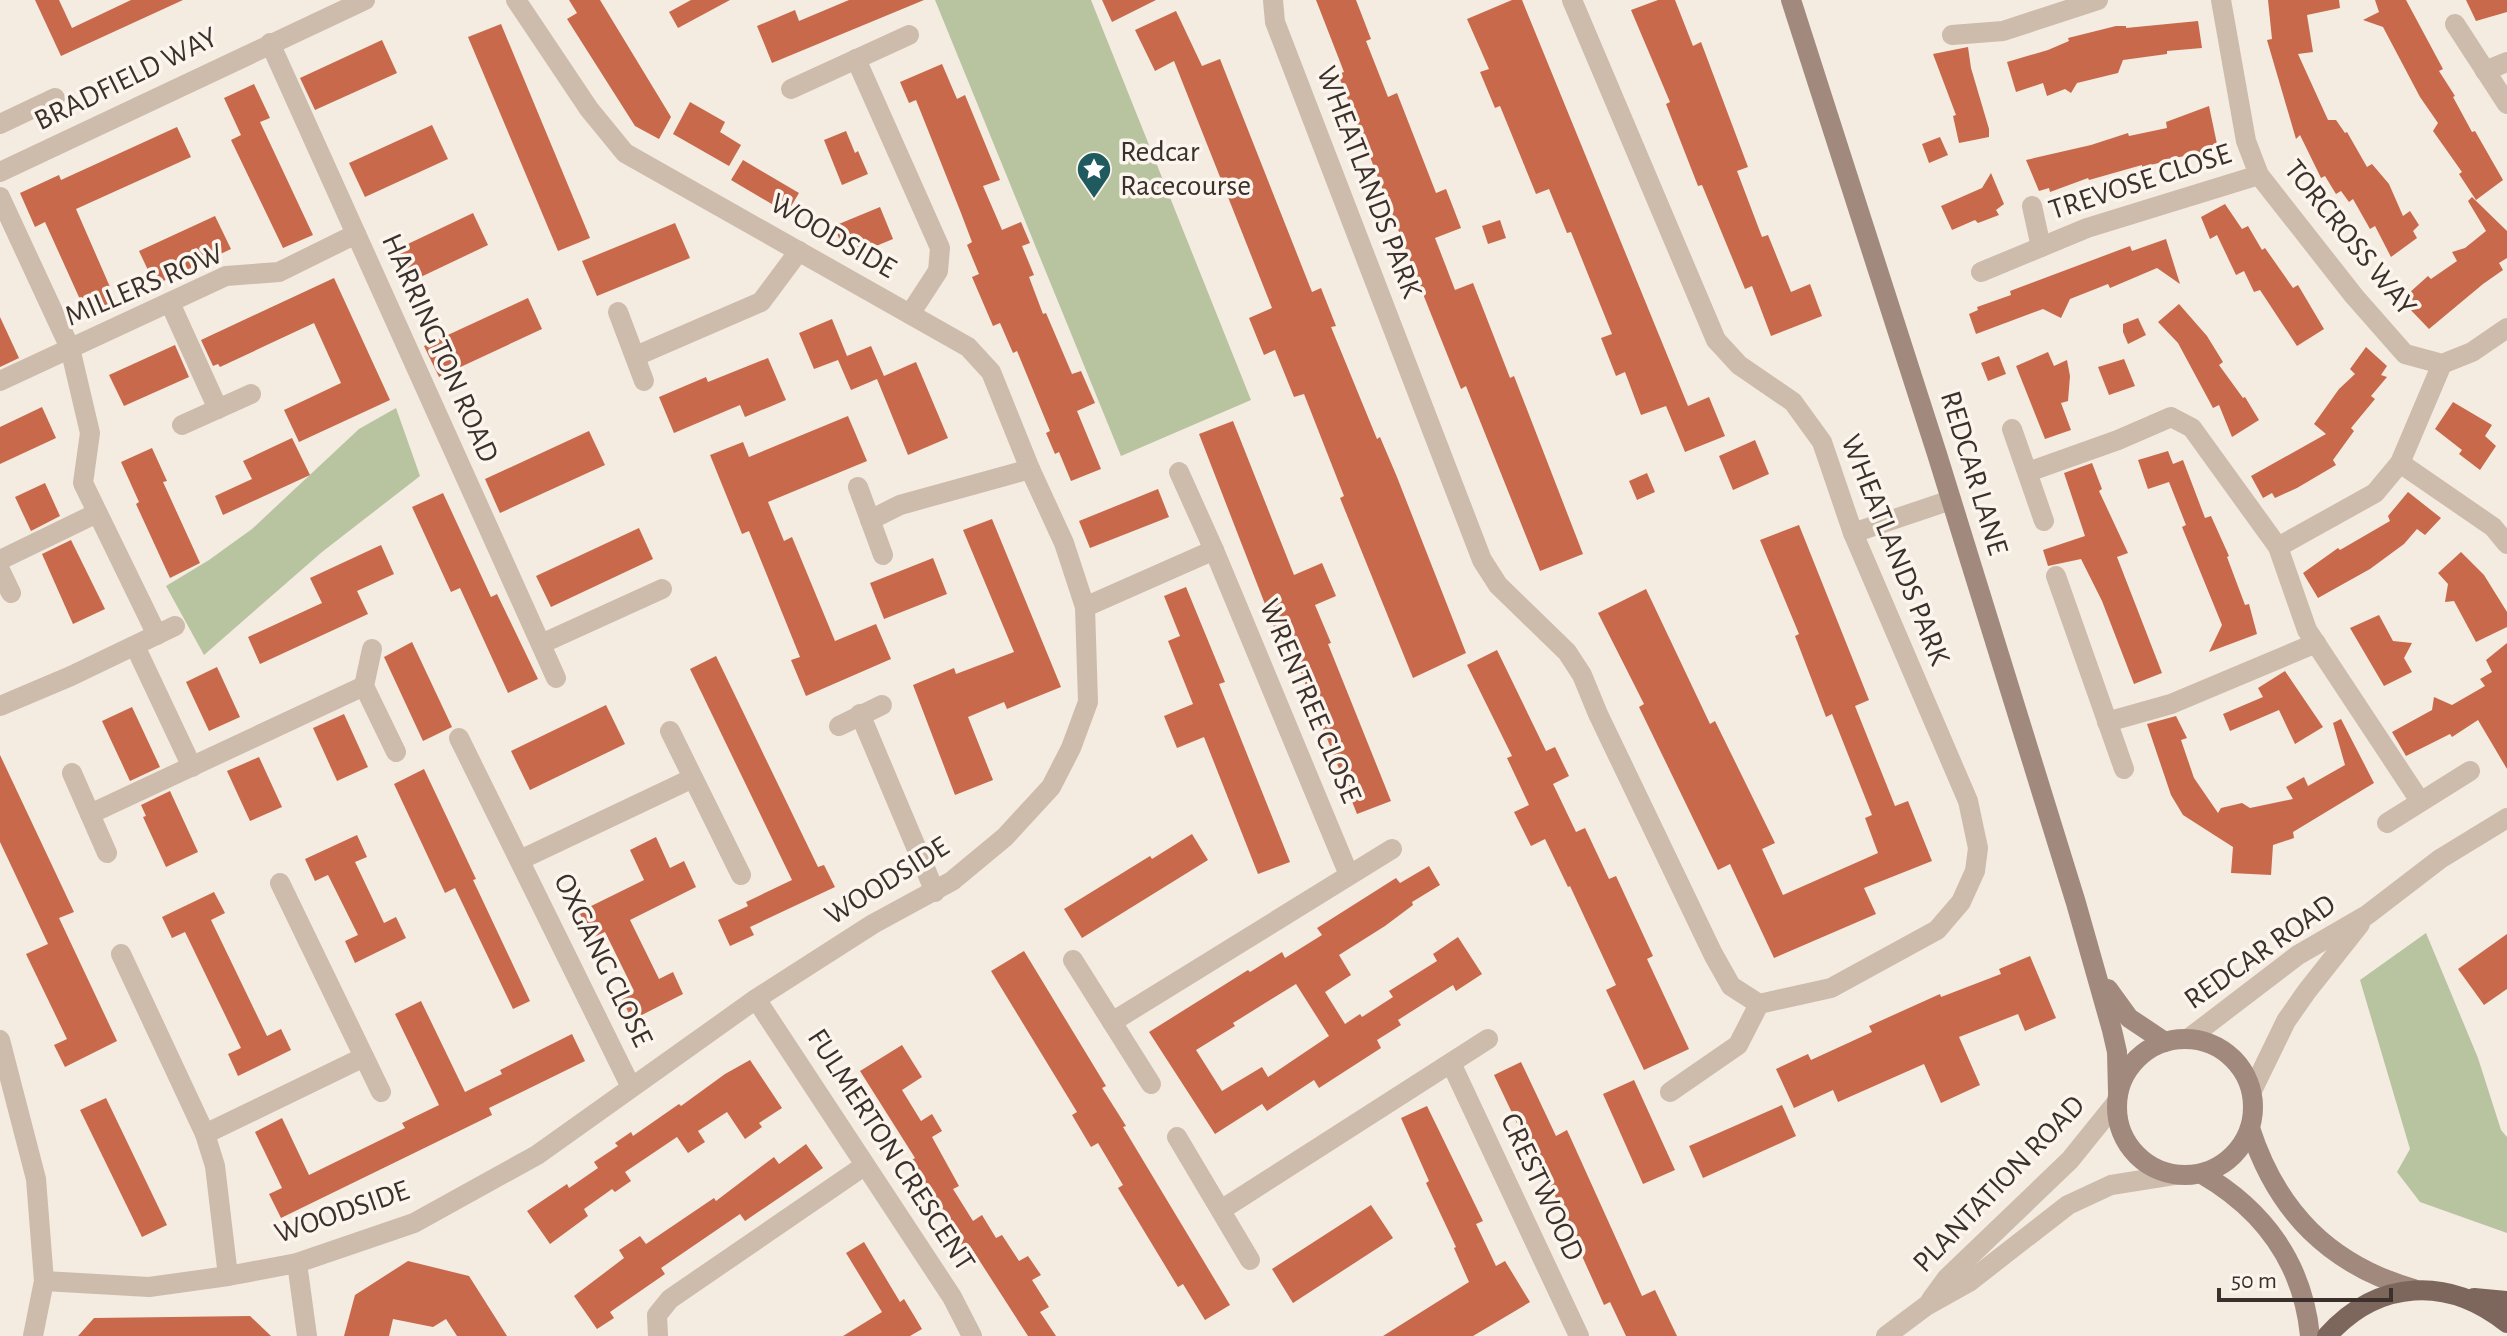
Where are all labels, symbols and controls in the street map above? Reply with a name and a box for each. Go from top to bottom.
street label: BRADFIELD WAY [30,22,222,136]
street label: WHEATLANDS PARK [1311,62,1427,303]
place label: Redcar Racecourse [1120,137,1251,201]
street label: TREVOSE CLOSE [2045,138,2235,226]
place icon: Redcar Racecourse [1075,150,1113,200]
street label: TORCROSS WAY [2278,154,2422,322]
street label: WOODSIDE [765,188,901,284]
street label: HARRINGTON ROAD [376,229,504,467]
street label: MILLERS ROW [61,238,228,332]
street label: REDCAR LANE [1935,387,2013,559]
street label: WHEATLANDS PARK [1835,431,1955,670]
street label: WRENTREE CLOSE [1254,595,1366,807]
street label: WOODSIDE [820,831,954,931]
street label: OXGANG CLOSE [548,869,658,1051]
street label: REDCAR ROAD [2179,889,2341,1015]
street label: FULMERTON CRESCENT [802,1024,980,1277]
street label: PLANTATION ROAD [1907,1090,2091,1278]
street label: CRESTWOOD [1495,1109,1589,1265]
street label: WOODSIDE [271,1175,413,1249]
scale bar [2219,1252,2391,1302]
text: 50 m [2231,1269,2277,1293]

